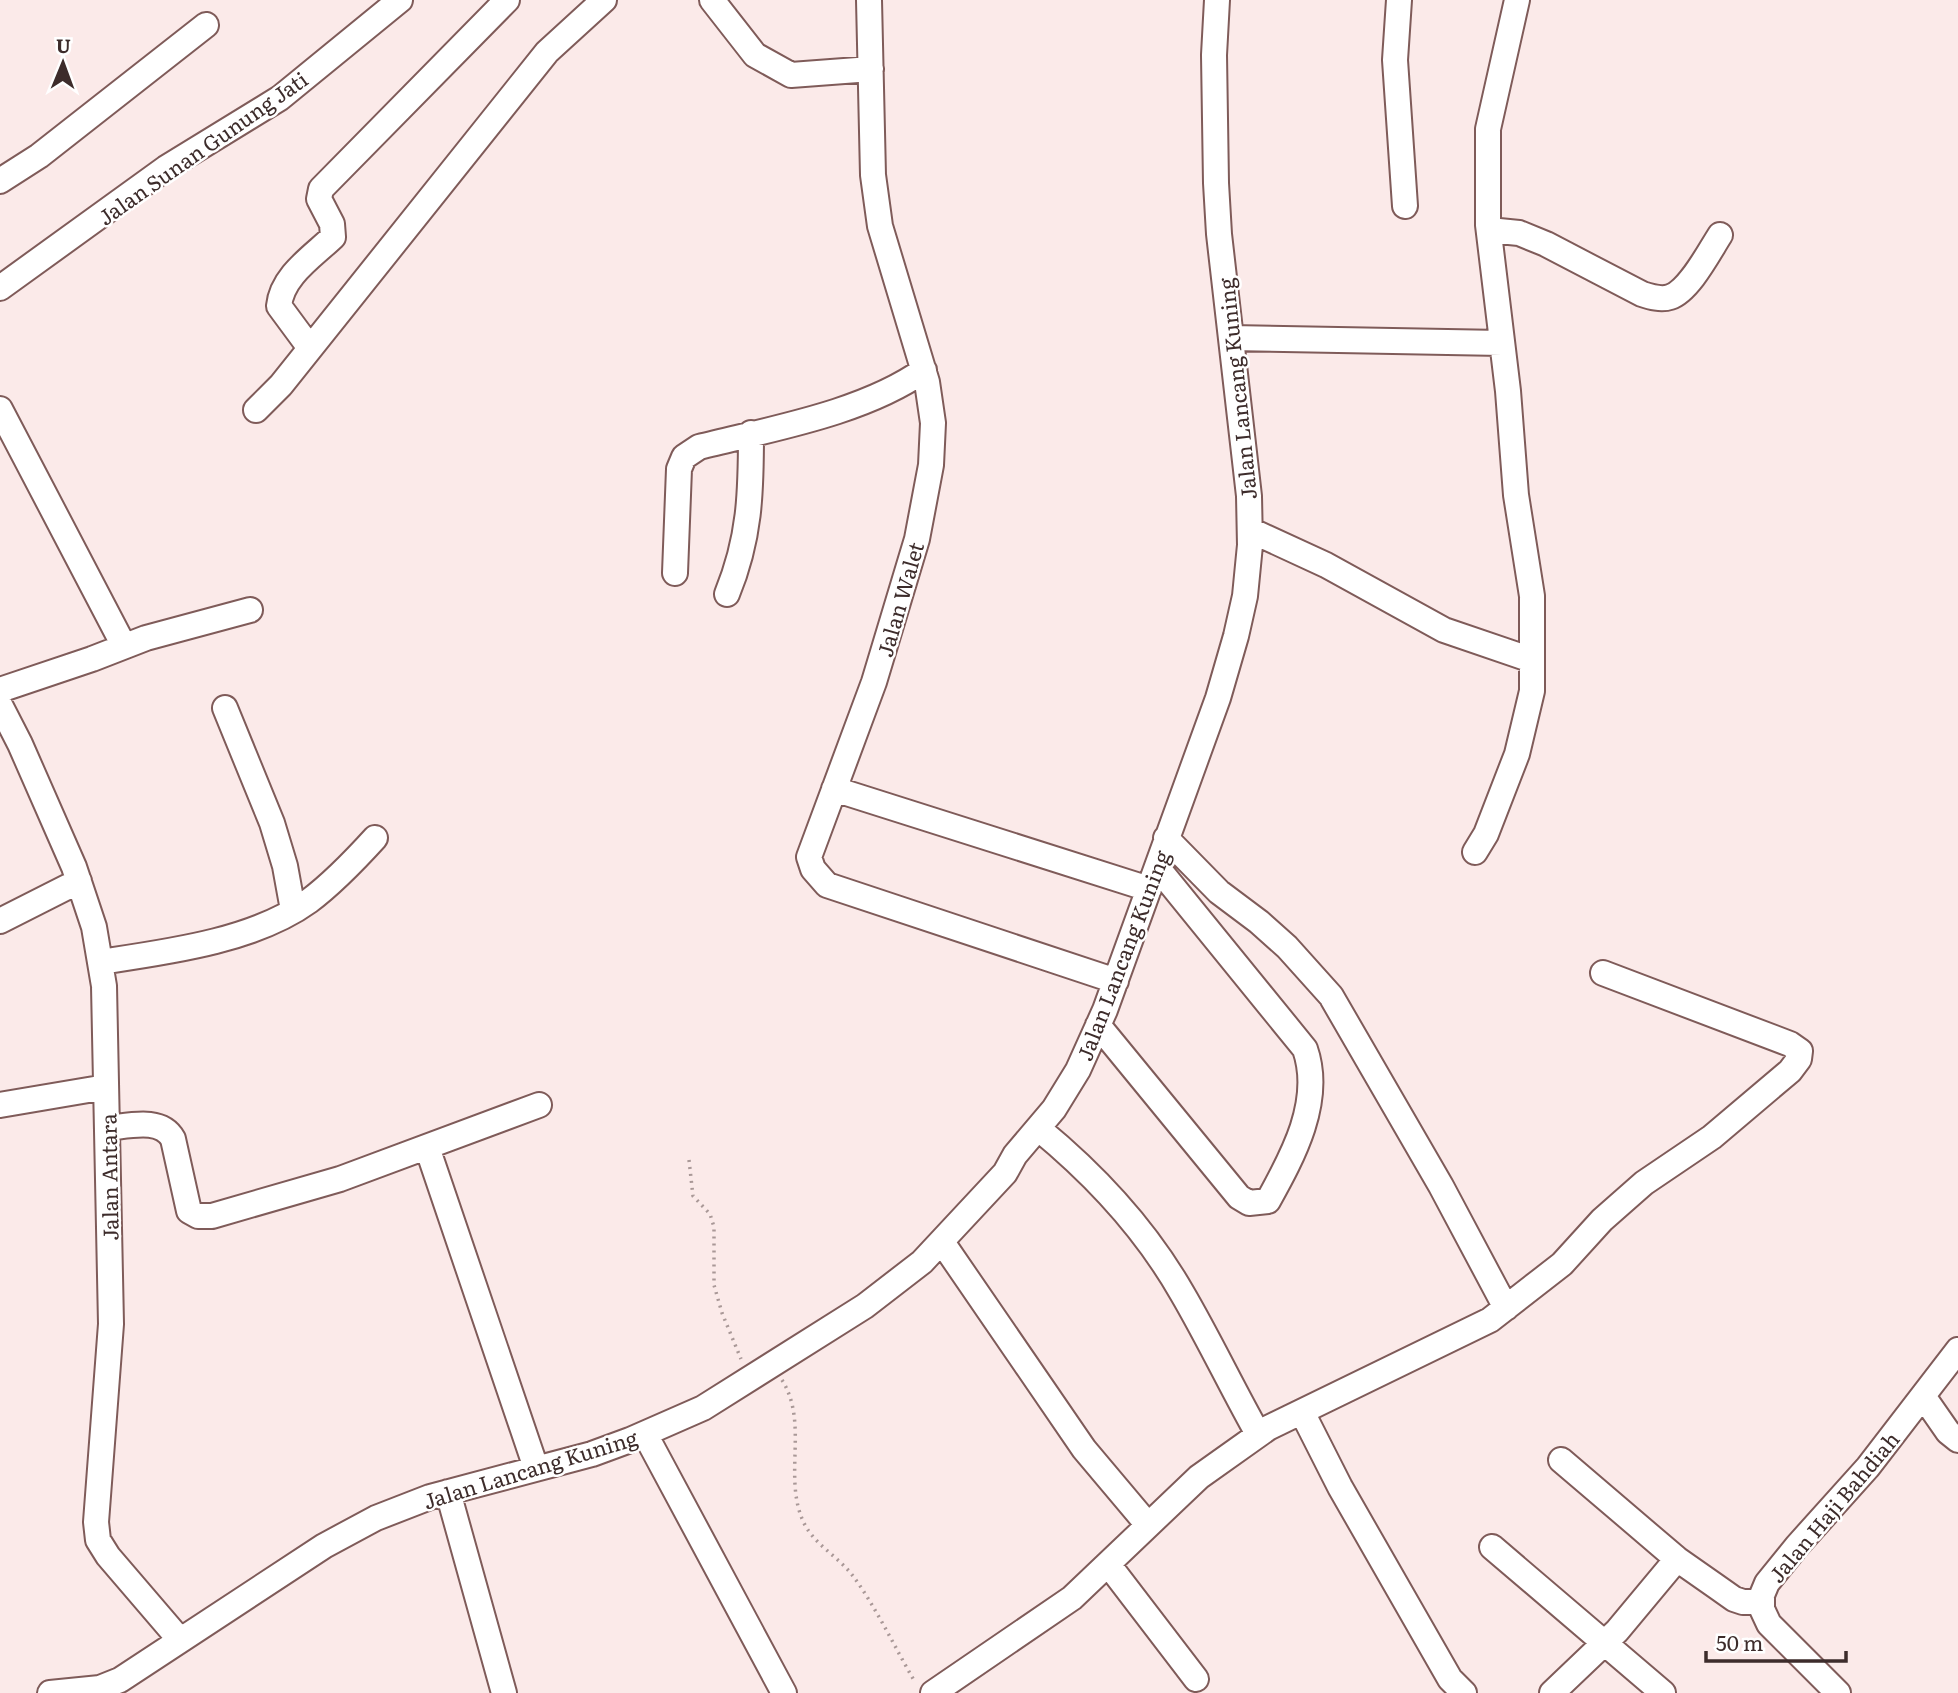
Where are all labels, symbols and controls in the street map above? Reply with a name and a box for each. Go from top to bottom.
north arrow [28,28,98,98]
text: U [56,31,71,59]
street label: Jalan Sunan Gunung Jati [91,63,313,231]
street label: Jalan Lancang Kuning [1209,276,1263,501]
street label: Jalan Walet [868,537,930,660]
street label: Jalan Lancang Kuning [1068,845,1176,1065]
street label: Jalan Antara [91,1112,125,1241]
street label: Jalan Lancang Kuning [419,1421,641,1515]
street label: Jalan Haji Bahdiah [1760,1424,1906,1588]
scale bar [1706,1620,1846,1664]
text: 50 m [1716,1626,1763,1657]

